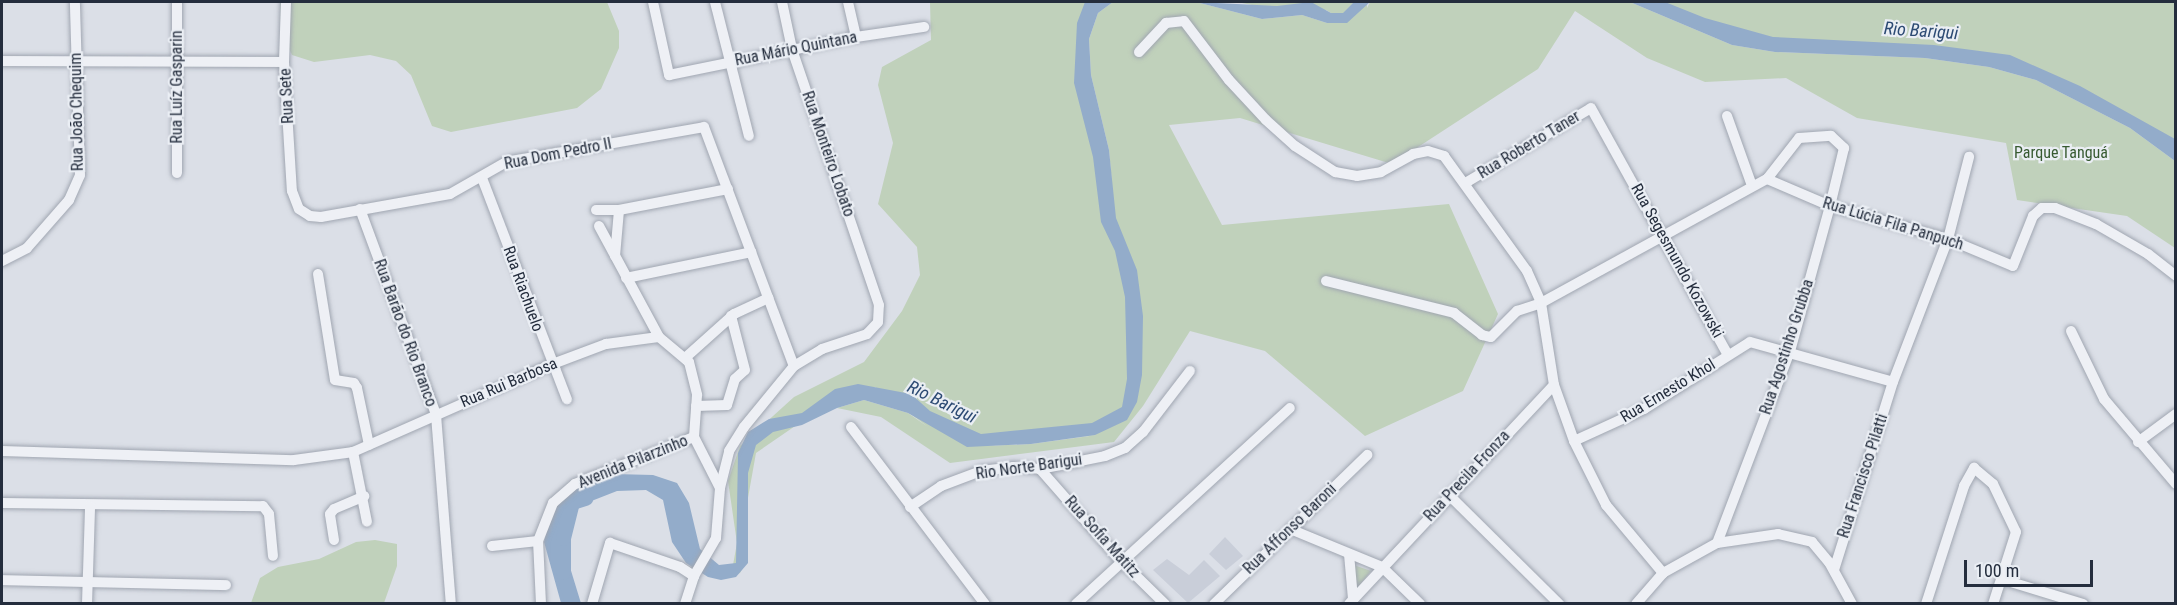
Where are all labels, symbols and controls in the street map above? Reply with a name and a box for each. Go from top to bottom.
water label: Rio Barigui [1883,18,1959,44]
street label: Rua Mário Quintana [733,28,859,70]
street label: Rua Luíz Gasparin [167,30,187,144]
street label: Rua João Chequim [66,53,88,171]
street label: Rua Sete [276,68,298,124]
street label: Rua Monteiro Lobato [798,89,858,219]
street label: Rua Roberto Taner [1474,107,1584,183]
street label: Rua Dom Pedro II [503,134,613,174]
park label: Parque Tanguá [2014,143,2108,163]
street label: Rua Segesmundo Kozowski [1627,181,1727,341]
street label: Rua Lúcia Fila Panpuch [1820,193,1966,255]
street label: Rua Riachuelo [499,244,547,334]
street label: Rua Barão do Rio Branco [369,257,441,409]
street label: Rua Agostinho Grubba [1756,277,1818,417]
street label: Rua Rui Barbosa [458,354,560,412]
street label: Rua Ernesto Khol [1617,355,1719,427]
water label: Rio Barigui [904,376,980,428]
street label: Rua Francisco Pilatti [1834,411,1892,541]
street label: Rua Precila Fronza [1420,427,1514,525]
street label: Avenida Pilarzinho [575,431,691,493]
street label: Rio Norte Barigui [975,450,1083,484]
street label: Rua Affonso Baroni [1239,480,1341,578]
street label: Rua Sofia Matitz [1060,492,1144,582]
scale bar [1967,548,2096,586]
text: 100 m [1975,560,2019,581]

